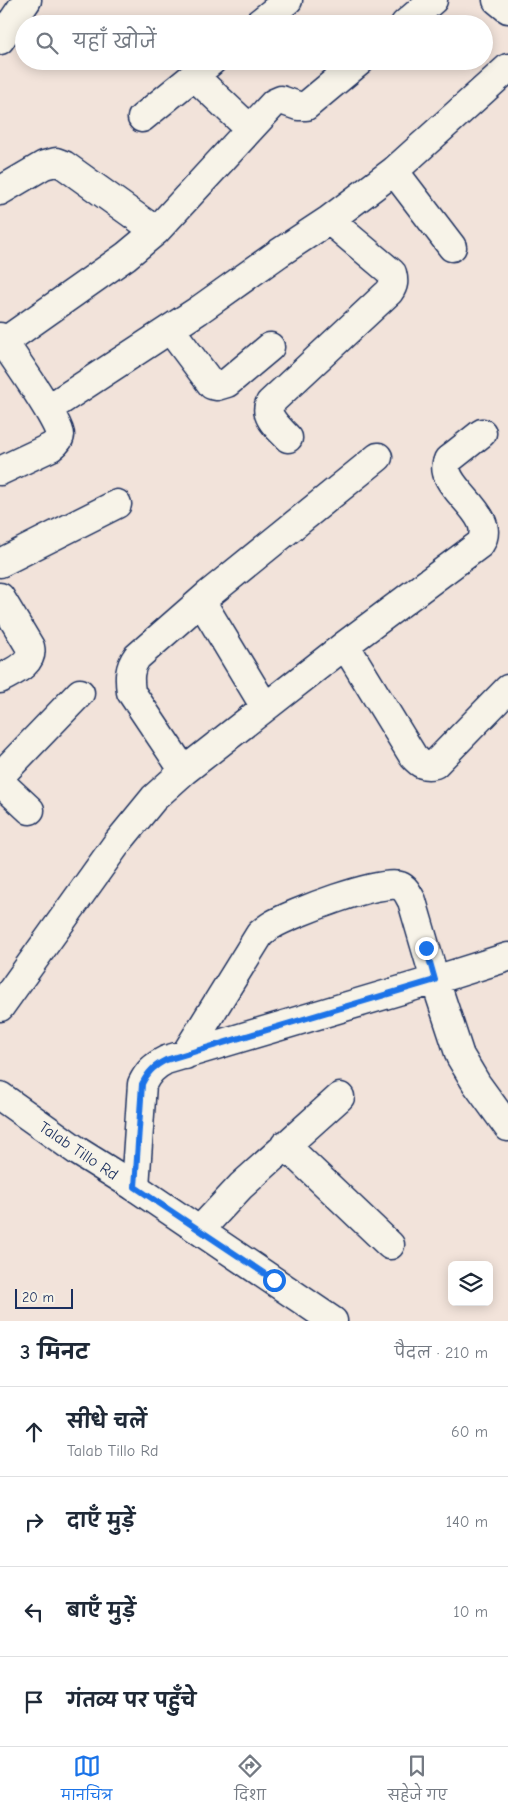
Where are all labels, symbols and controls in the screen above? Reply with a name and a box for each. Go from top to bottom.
search box [15,15,493,70]
icon: search [33,29,61,57]
text: यहाँ खोजें [73,31,156,53]
route end [415,937,438,960]
street label: Talab Tillo Rd [36,1118,121,1184]
map controls [448,1261,493,1306]
button: layers [448,1261,493,1306]
route start [263,1269,286,1292]
scale bar [15,1286,72,1309]
text: 20 m [22,1289,54,1306]
text: 3 मिनट [20,1340,89,1364]
text: पैदल · 210 m [394,1344,488,1362]
text: सीधे चलें [67,1411,147,1433]
icon: ahead [20,1418,48,1446]
text: 60 m [451,1423,488,1441]
text: Talab Tillo Rd [67,1442,158,1460]
icon: right [20,1508,48,1536]
text: दाएँ मुड़ें [67,1510,135,1532]
text: 140 m [446,1513,488,1531]
icon: left [20,1598,48,1626]
text: बाएँ मुड़ें [67,1600,136,1622]
text: 10 m [453,1603,488,1621]
icon: arrive [20,1688,48,1716]
text: गंतव्य पर पहुँचे [67,1690,196,1712]
tab: मानचित्र [61,1752,112,1811]
tab: दिशा [234,1752,266,1811]
tab: सहेजे गए [388,1752,447,1811]

